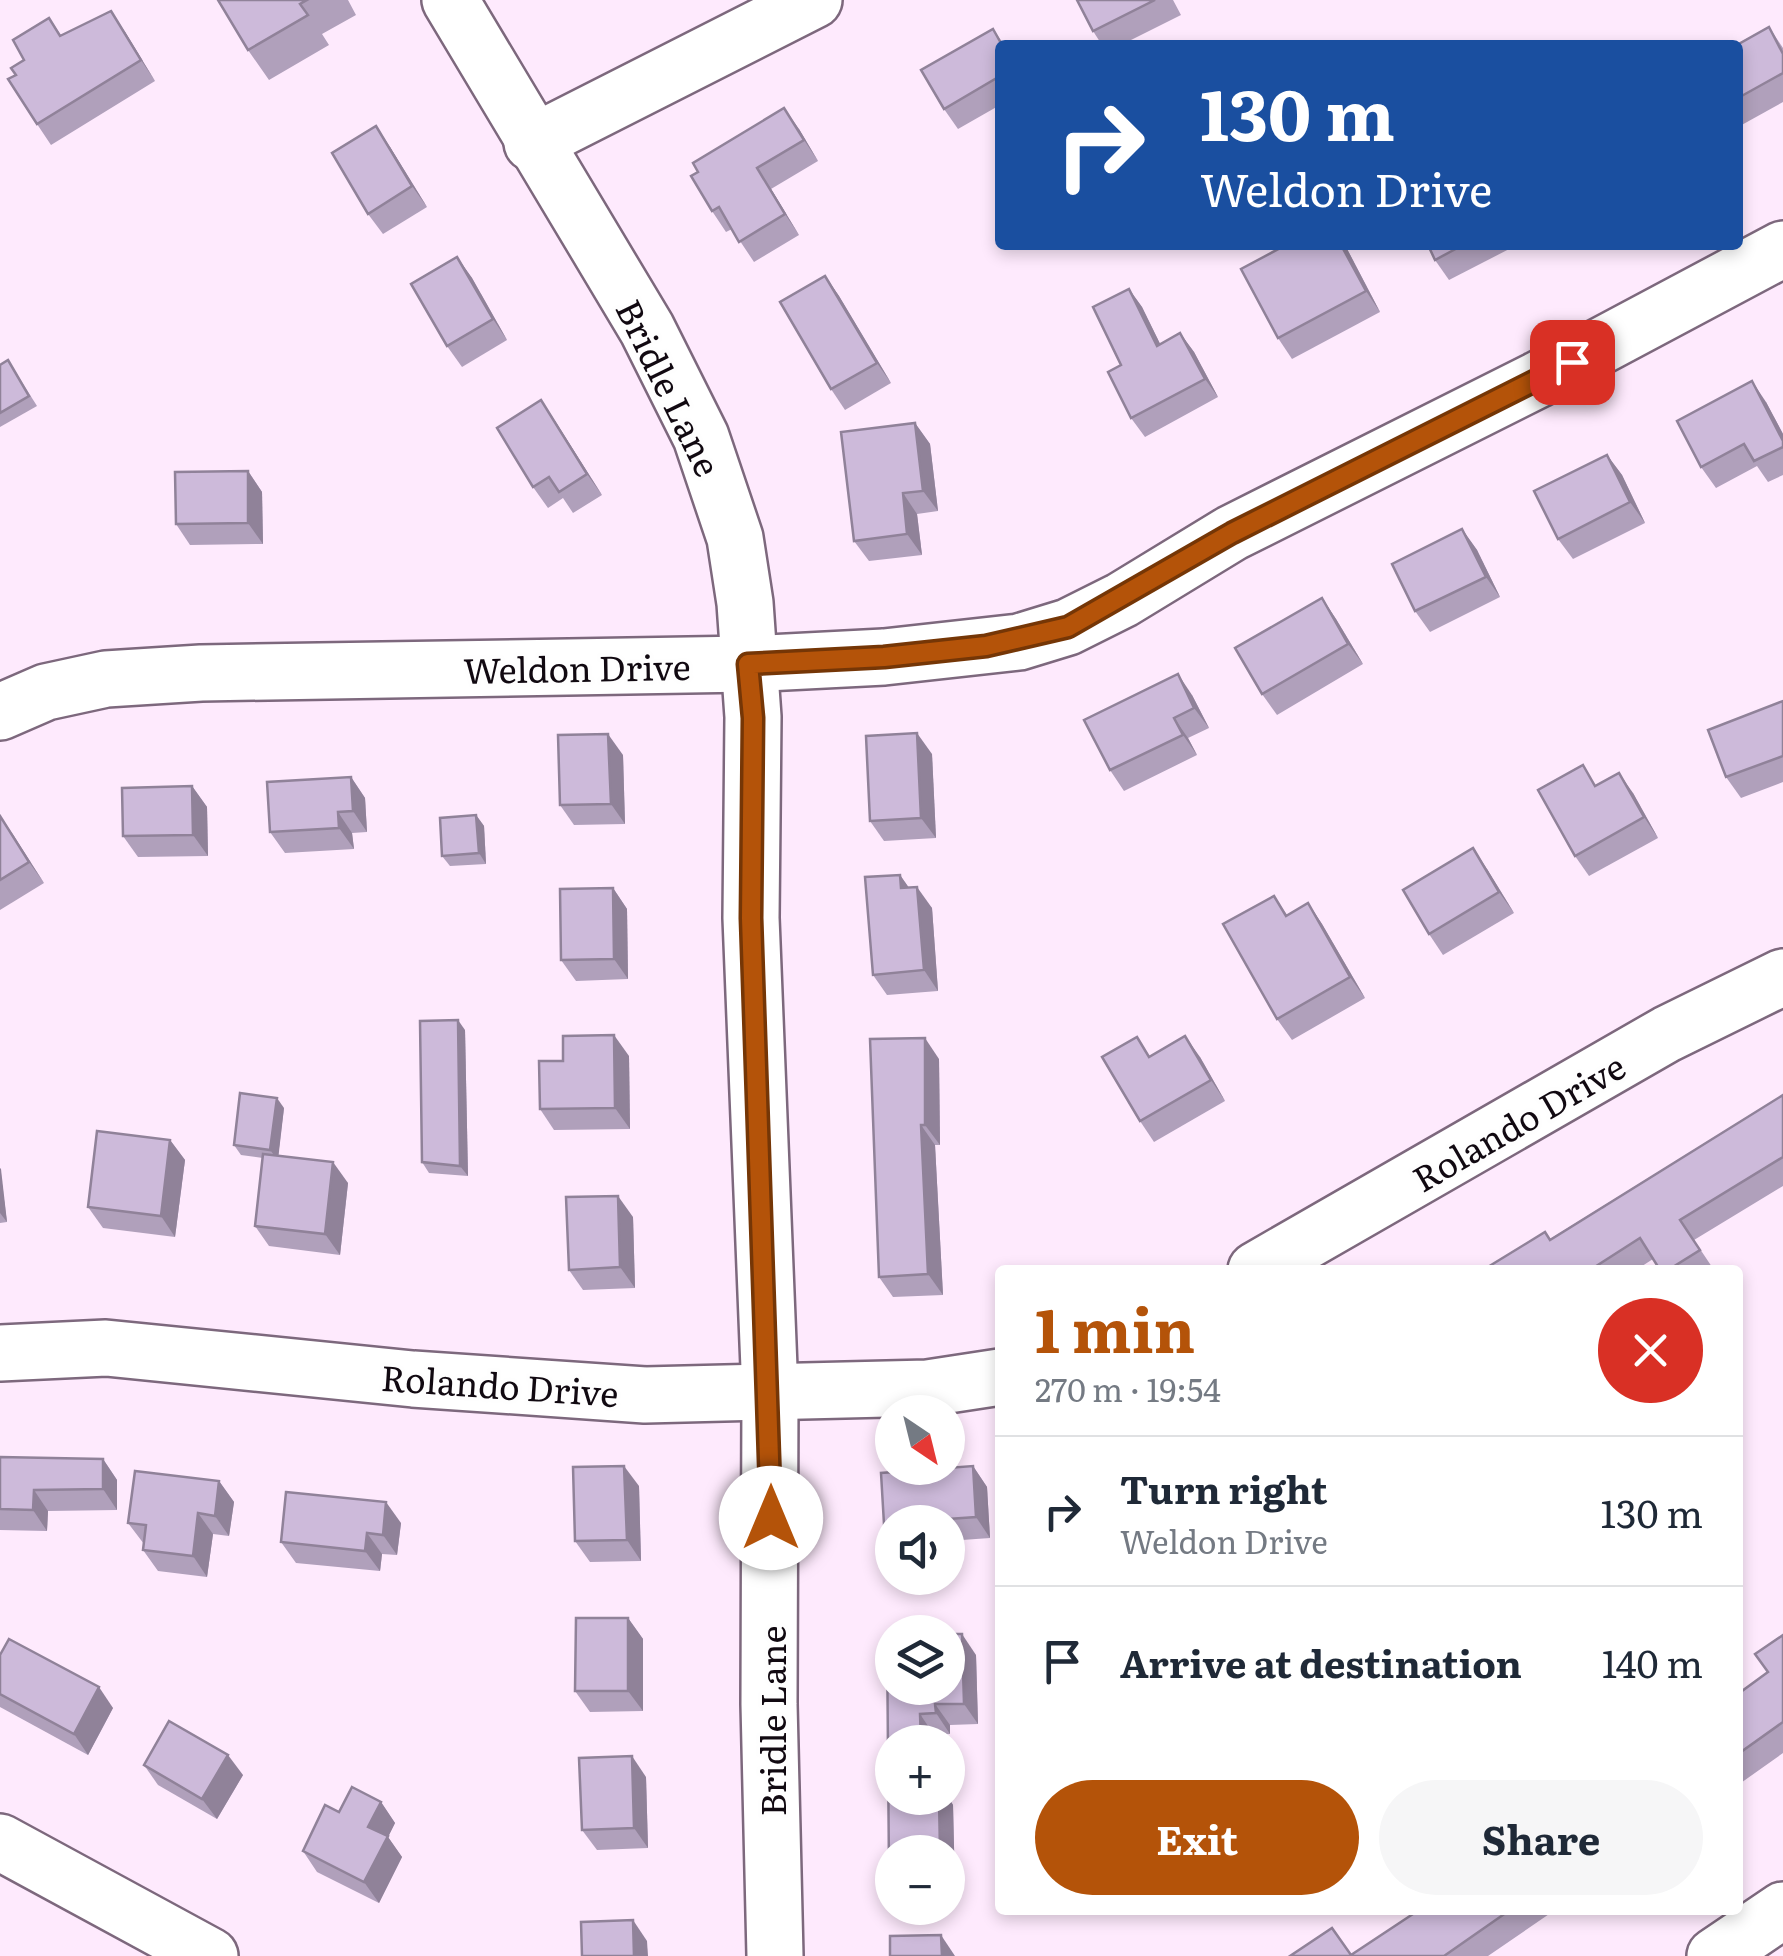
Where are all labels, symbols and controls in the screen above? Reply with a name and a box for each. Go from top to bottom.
text: 130 m [1200,59,1395,163]
icon: right [1035,80,1165,210]
text: Weldon Drive [1200,154,1492,221]
street label: Bridle Lane [605,290,735,484]
pin [1530,320,1615,405]
icon: arrive [1545,335,1600,390]
street label: Weldon Drive [463,639,691,695]
street label: Rolando Drive [1402,1039,1634,1203]
text: 1 min [1035,1282,1195,1371]
button: close [1598,1298,1703,1403]
street label: Rolando Drive [379,1350,621,1418]
text: 270 m · 19:54 [1035,1364,1221,1412]
north arrow [875,1395,965,1485]
map controls [875,1395,965,1925]
text: Turn right [1120,1459,1327,1516]
position arrow [719,1466,823,1570]
text: 130 m [1601,1483,1703,1540]
icon: right [1035,1484,1090,1539]
button: sound [875,1505,965,1595]
text: Weldon Drive [1120,1516,1328,1564]
button: layers [875,1615,965,1705]
street label: Bridle Lane [745,1625,797,1817]
text: Arrive at destination [1120,1633,1522,1690]
text: 140 m [1602,1633,1703,1690]
icon: arrive [1035,1634,1090,1689]
button: + [875,1725,965,1815]
button: Exit [1035,1780,1359,1895]
button: Share [1379,1780,1703,1895]
button: − [875,1835,965,1925]

